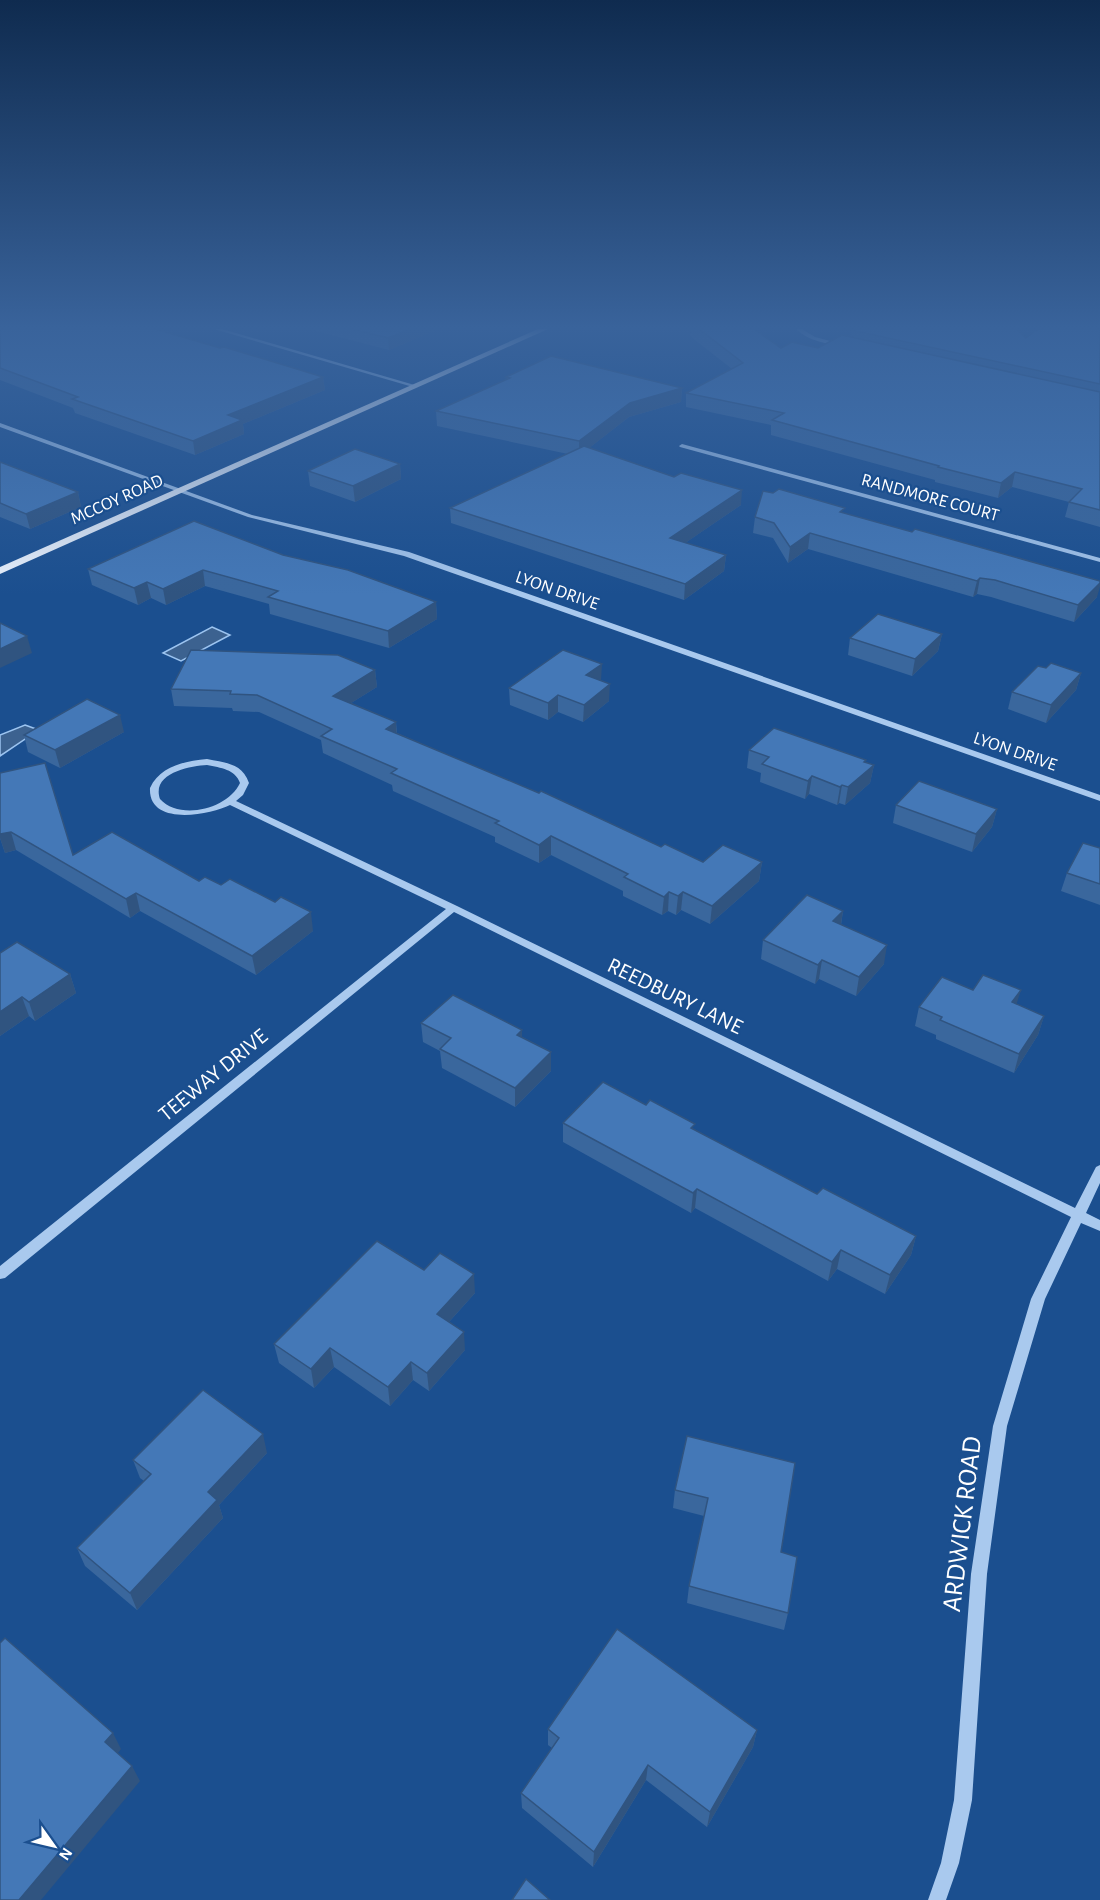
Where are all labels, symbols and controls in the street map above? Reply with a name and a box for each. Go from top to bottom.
street label: RANDMORE COURT [859,471,1001,525]
street label: MCCOY ROAD [68,472,166,528]
street label: LYON DRIVE [513,568,601,614]
street label: LYON DRIVE [971,729,1059,775]
street label: REEDBURY LANE [604,954,746,1038]
street label: TEEWAY DRIVE [154,1024,272,1125]
street label: ARDWICK ROAD [938,1435,986,1613]
north arrow [24,1816,84,1876]
text: N [56,1845,75,1863]

